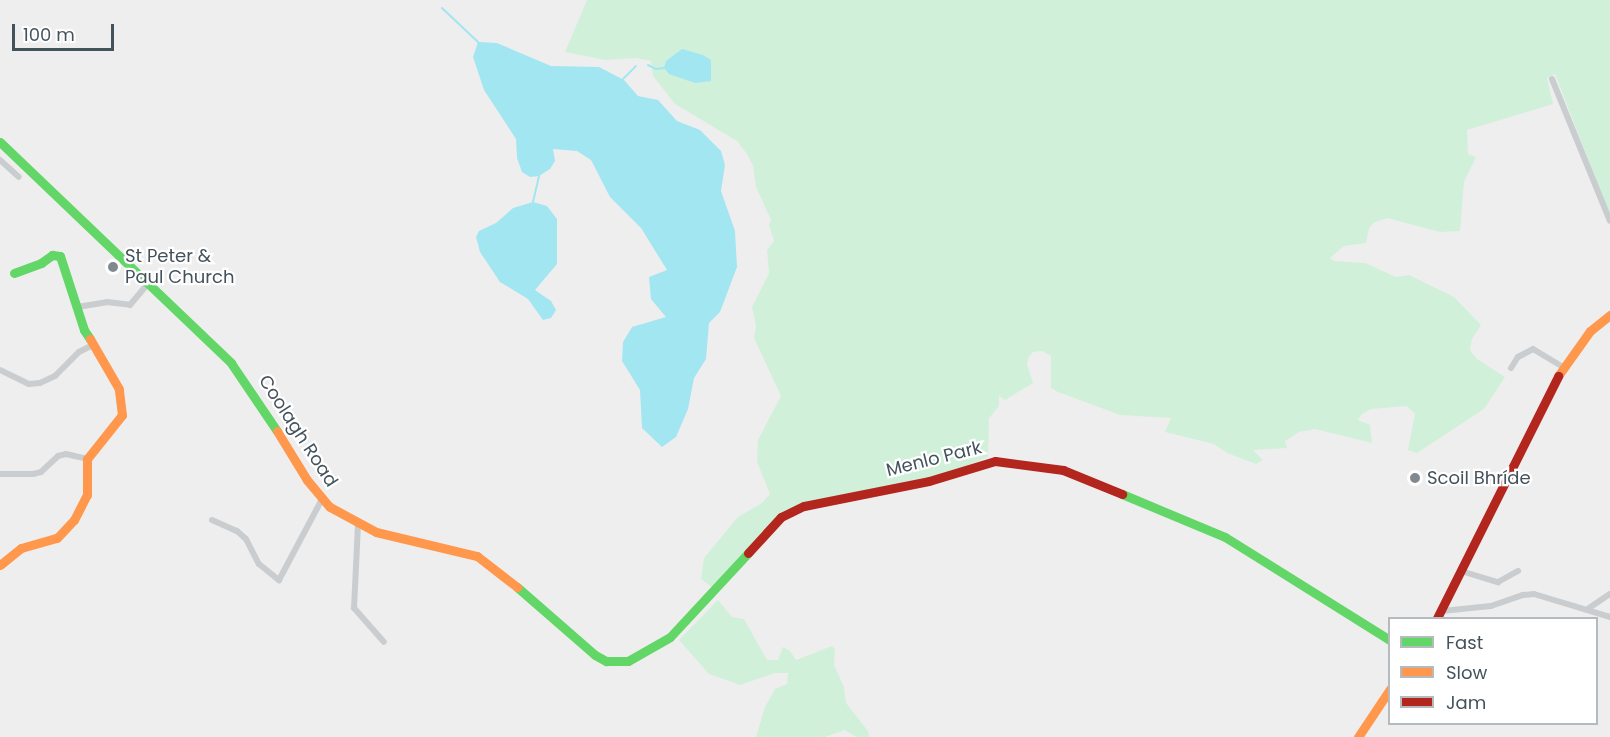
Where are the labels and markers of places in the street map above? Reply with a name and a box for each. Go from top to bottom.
place label: St Peter & Paul Church [125,246,234,288]
marker: St Peter & Paul Church [106,260,120,274]
place label: Scoil Bhríde [1427,467,1531,489]
marker: Scoil Bhríde [1408,471,1422,485]

